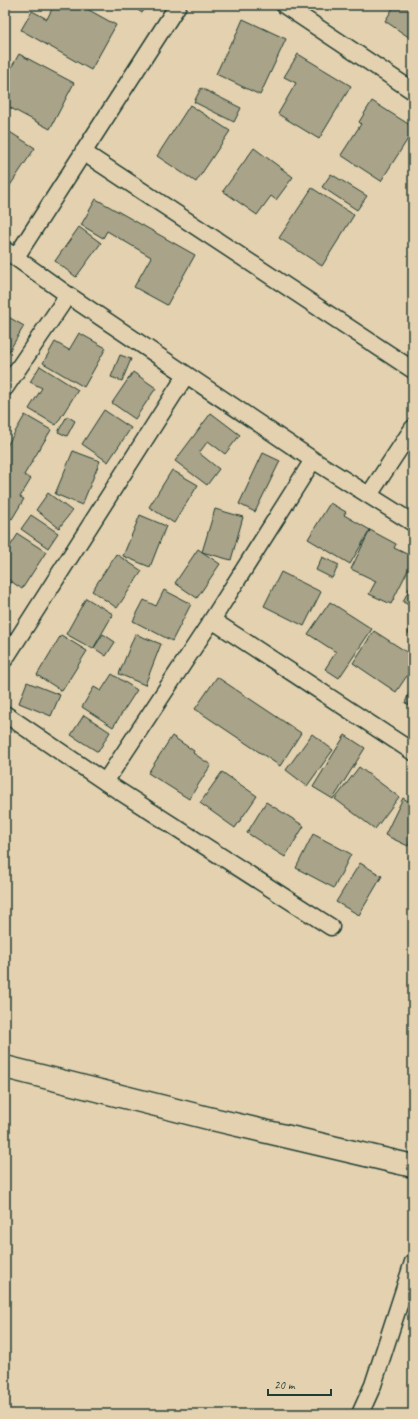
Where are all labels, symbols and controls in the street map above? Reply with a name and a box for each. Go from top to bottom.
scale bar [268,1371,331,1397]
text: 20 m [274,1377,296,1393]

